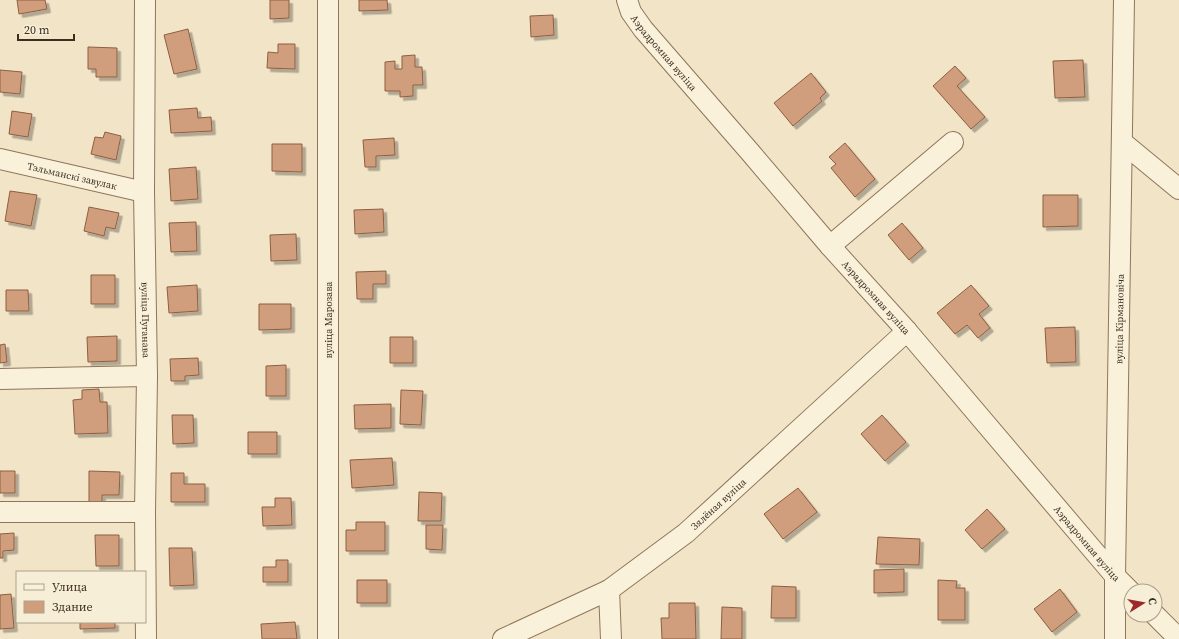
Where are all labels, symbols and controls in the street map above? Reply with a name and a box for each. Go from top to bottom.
street label: Аэрадромная вуліца [628,12,700,94]
scale bar [18,16,74,42]
text: 20 m [24,22,50,38]
street label: Тэльманскі завулак [26,159,119,193]
street label: Аэрадромная вуліца [839,258,914,338]
street label: вуліца Кірмановіча [1112,273,1127,364]
street label: вуліца Марозава [322,281,335,358]
street label: вуліца Пуганава [138,282,153,359]
street label: Зялёная вуліца [688,475,749,533]
street label: Аэрадромная вуліца [1051,503,1123,585]
legend [16,571,146,623]
text: Улица [52,579,88,595]
north arrow [1123,583,1163,623]
text: С [1144,596,1160,606]
text: Здание [52,599,93,615]

